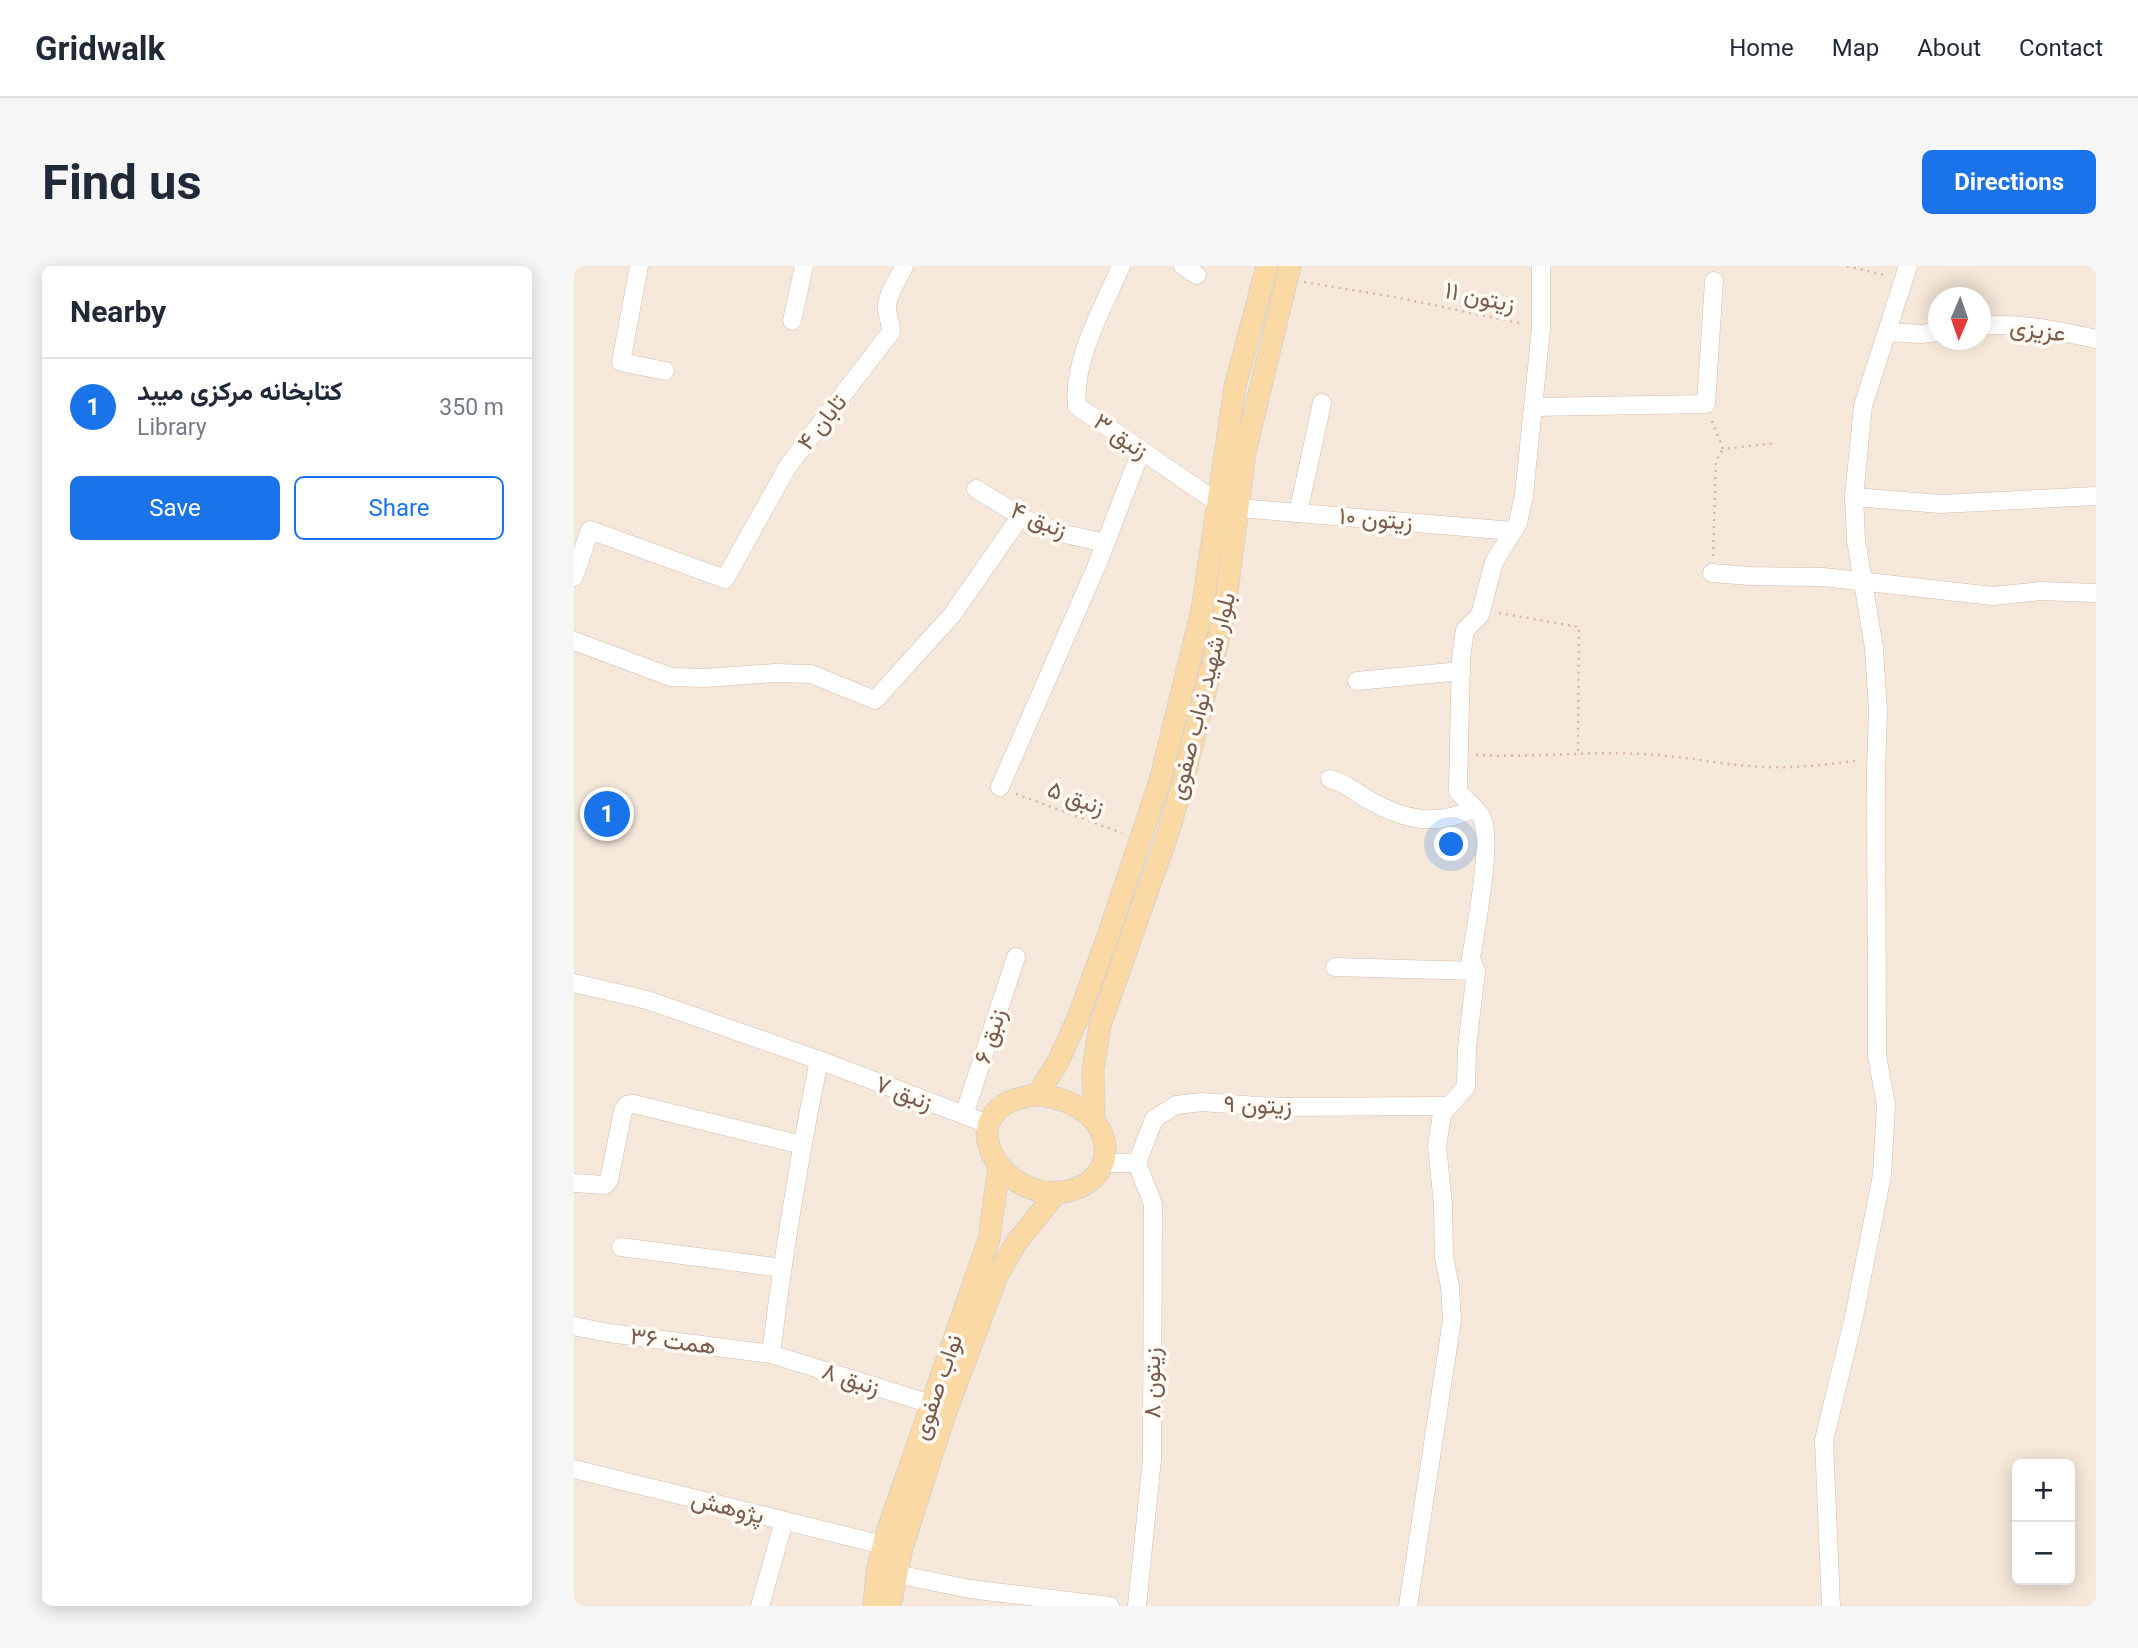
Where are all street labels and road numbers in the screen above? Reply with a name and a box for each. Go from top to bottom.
street label: زیتون ۱۱ [1442,276,1518,319]
street label: عزیزی [2008,312,2068,349]
street label: تابان ۴ [791,388,853,456]
street label: زنبق ۳ [1088,407,1154,466]
street label: زنبق ۴ [1006,496,1071,545]
street label: زیتون ۱۰ [1338,502,1414,537]
street label: بلوار شهید نواب صفوی [1163,589,1242,803]
street label: زنبق ۵ [1043,775,1108,822]
street label: زنبق ۶ [968,1005,1013,1067]
street label: زنبق ۷ [871,1069,936,1118]
street label: زیتون ۹ [1223,1090,1293,1121]
street label: همت ۳۶ [629,1322,717,1360]
street label: نواب صفوی [906,1331,969,1444]
street label: زیتون ۸ [1138,1347,1167,1419]
street label: زنبق ۸ [818,1357,883,1402]
street label: پژوهش [688,1484,767,1532]

